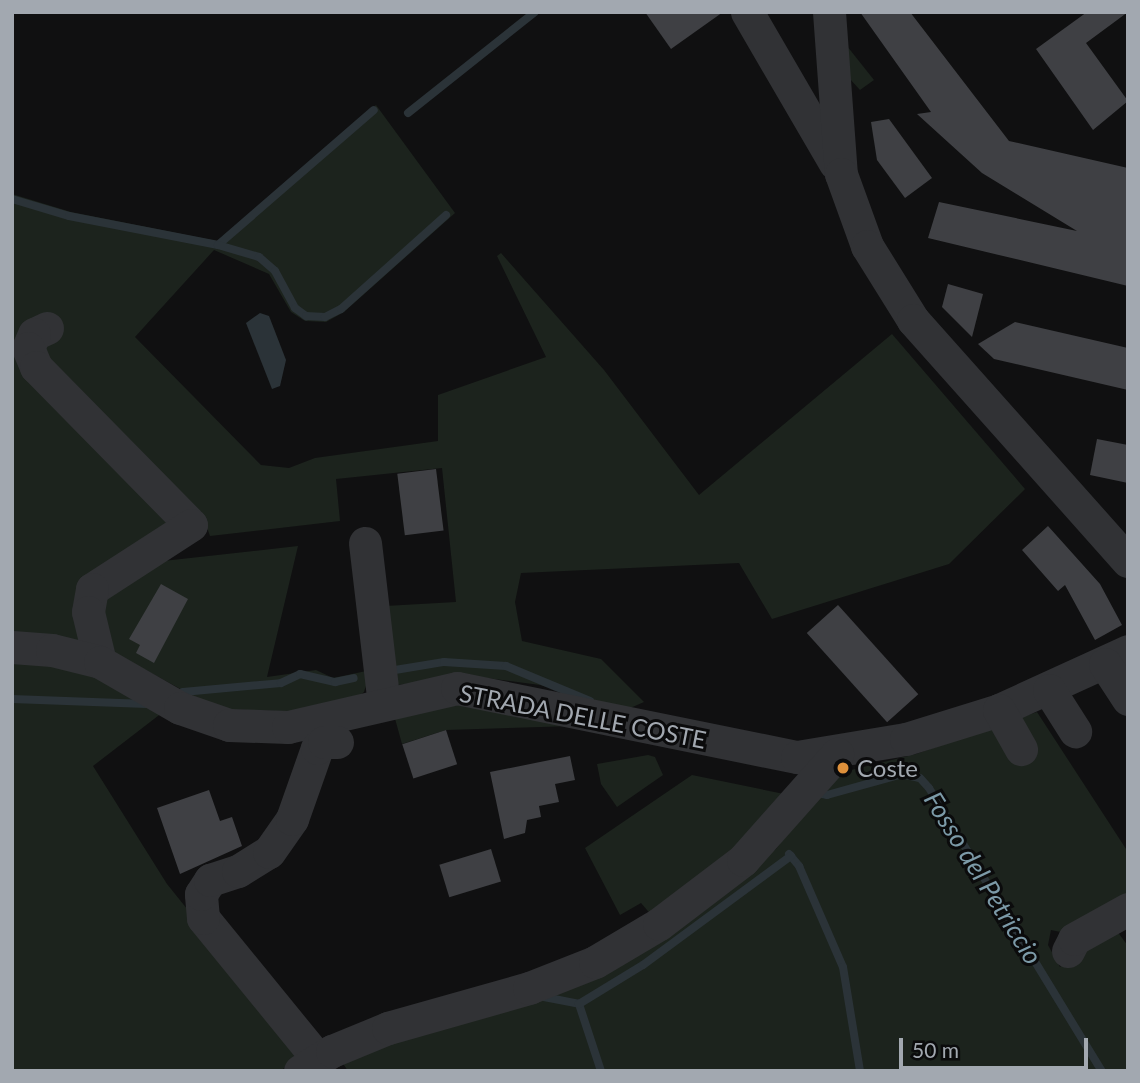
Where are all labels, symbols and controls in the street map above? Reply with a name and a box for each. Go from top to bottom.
street label: STRADA DELLE COSTE [457,678,709,754]
place label: Coste [857,754,918,782]
marker: Coste [835,760,851,776]
water label: Fosso del Petriccio [917,786,1049,970]
scale bar [902,1024,1091,1068]
text: 50 m [912,1037,959,1062]

